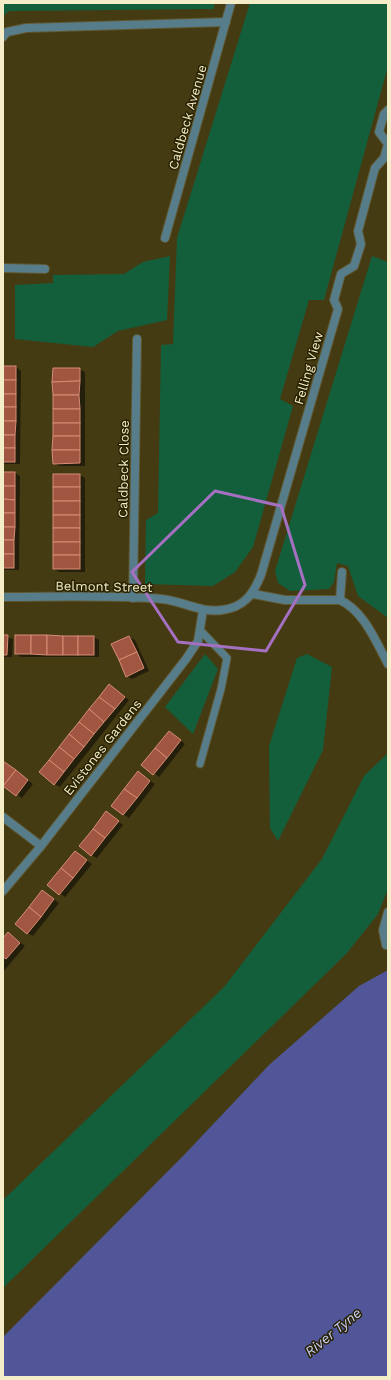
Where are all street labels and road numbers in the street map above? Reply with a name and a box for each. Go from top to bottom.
street label: Caldbeck Avenue [165,63,210,171]
street label: Felling View [291,330,326,406]
street label: Caldbeck Close [115,420,132,518]
street label: Belmont Street [55,578,153,595]
street label: Evistones Gardens [60,696,145,798]

